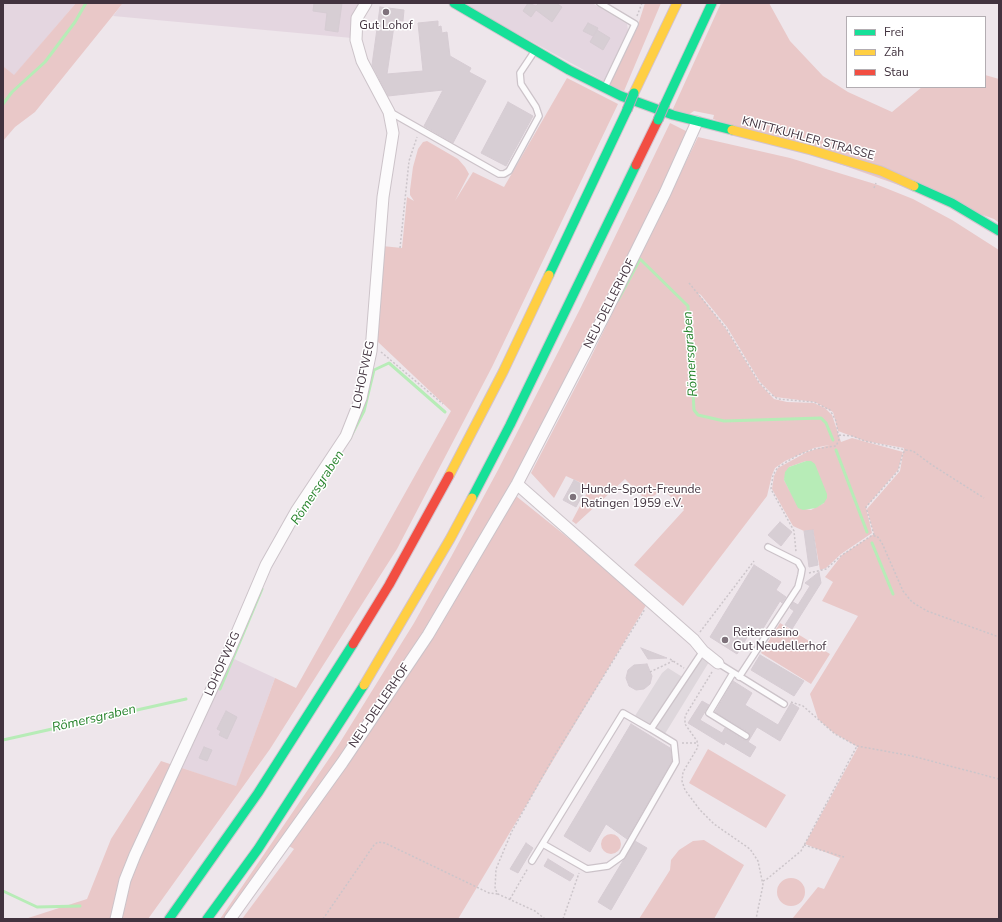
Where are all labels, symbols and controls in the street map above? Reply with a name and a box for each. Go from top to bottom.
marker: Gut Lohof [381,7,391,17]
legend [846,16,986,88]
place label: Gut Lohof [359,19,413,33]
text: Frei [884,24,904,40]
text: Zäh [884,44,904,60]
text: Stau [884,64,909,80]
street label: KNITTKUHLER STRASSE [740,114,876,164]
street label: NEU-DELLERHOF [581,257,639,351]
water label: Römersgraben [680,311,702,397]
street label: LOHOFWEG [350,340,378,410]
water label: Römersgraben [288,448,348,528]
place label: Hunde-Sport-Freunde Ratingen 1959 e.V. [581,483,701,511]
marker: Hunde-Sport-Freunde Ratingen 1959 e.V. [568,492,578,502]
place label: Reitercasino Gut Neudellerhof [733,626,826,654]
street label: LOHOFWEG [202,630,244,698]
marker: Reitercasino Gut Neudellerhof [720,635,730,645]
street label: NEU-DELLERHOF [346,661,414,751]
water label: Römersgraben [51,702,137,736]

